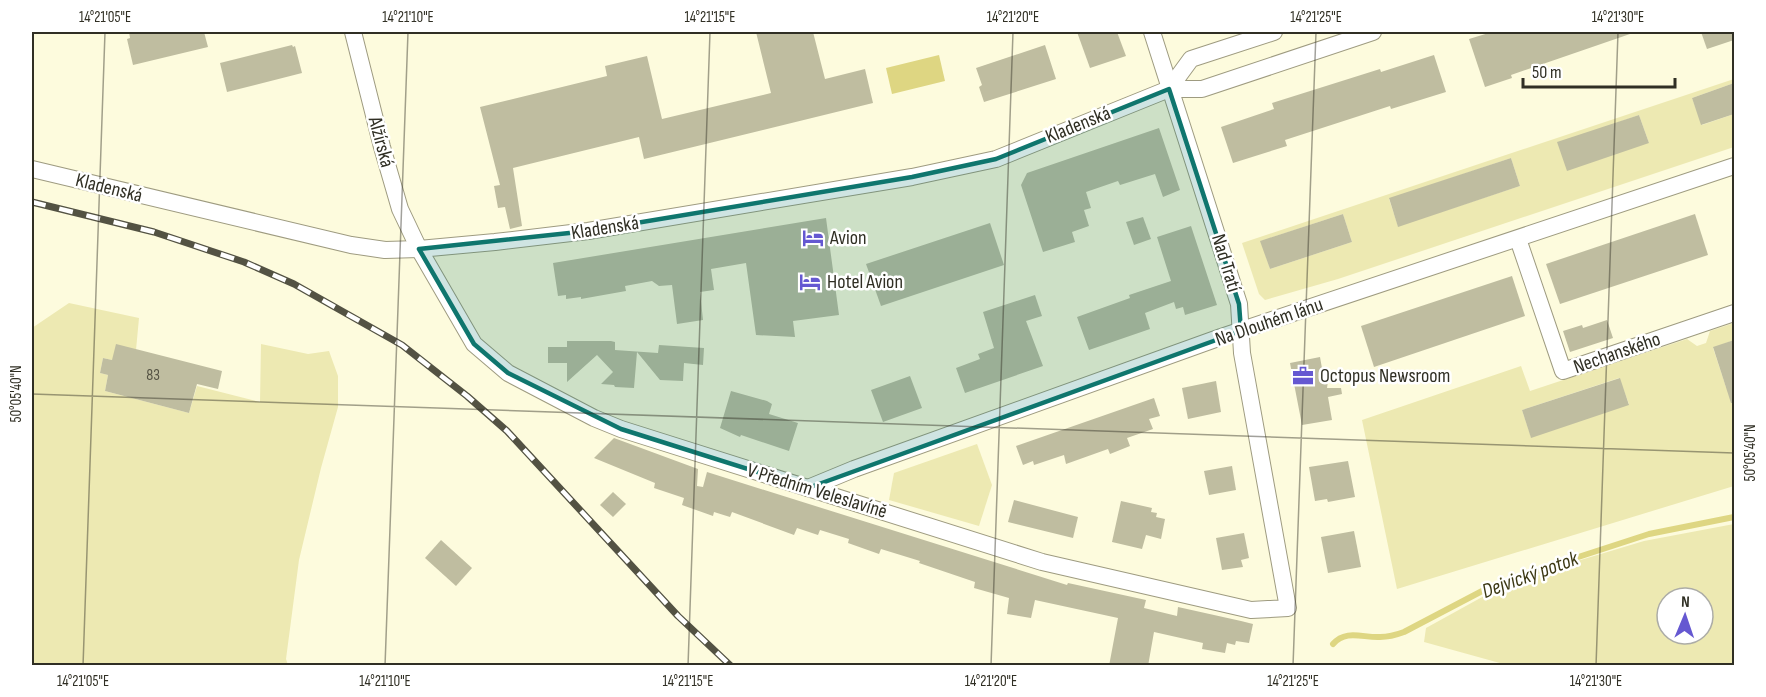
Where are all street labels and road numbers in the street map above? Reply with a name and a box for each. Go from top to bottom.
street label: Kladenská [1042,101,1114,149]
street label: Alžírská [362,113,399,170]
street label: Kladenská [73,168,145,208]
street label: Kladenská [570,211,640,245]
street label: Nad Tratí [1206,231,1246,295]
street label: Na Dlouhém lánu [1212,292,1326,352]
street label: Nechanského [1570,327,1664,379]
street label: V Předním Veleslavíně [744,458,890,524]

